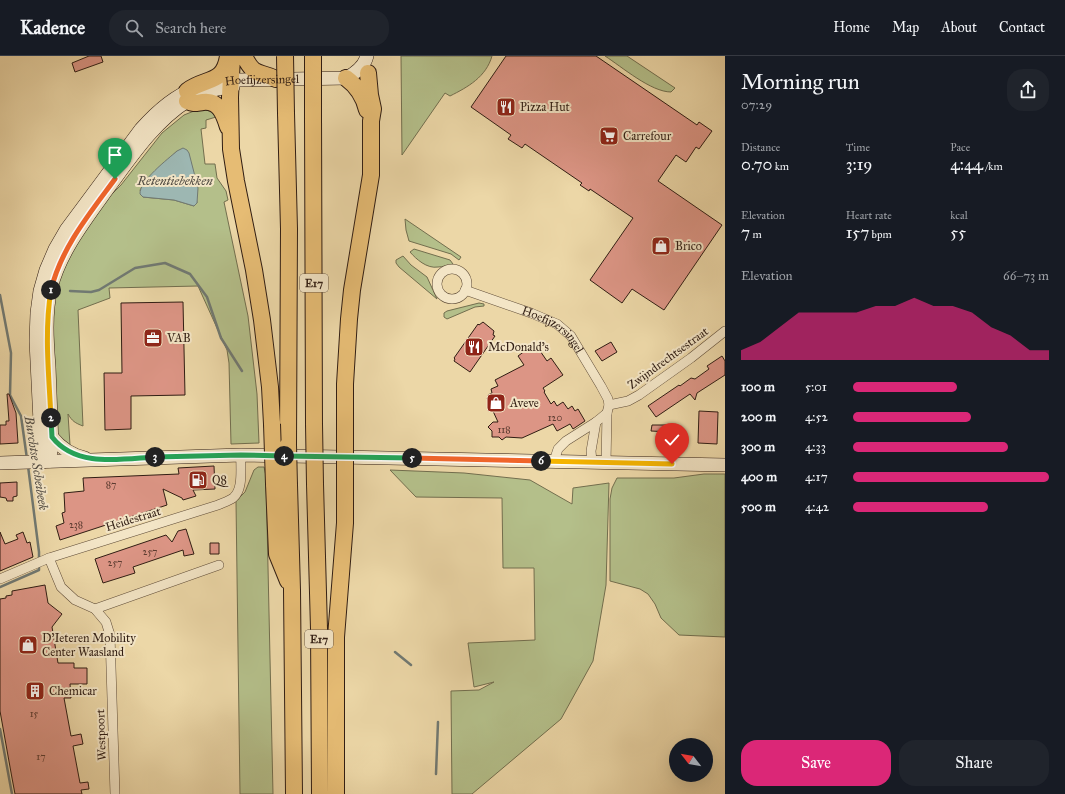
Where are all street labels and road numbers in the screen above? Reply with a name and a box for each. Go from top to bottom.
street label: Hoefijzersingel [224,72,300,89]
road number: E17 [300,274,328,292]
street label: Hoefijzersingel [520,303,587,356]
street label: Zwijndrechtsestraat [625,324,712,392]
street label: Heidestraat [104,504,163,534]
road number: E17 [305,630,333,648]
street label: Westpoort [93,708,109,761]

